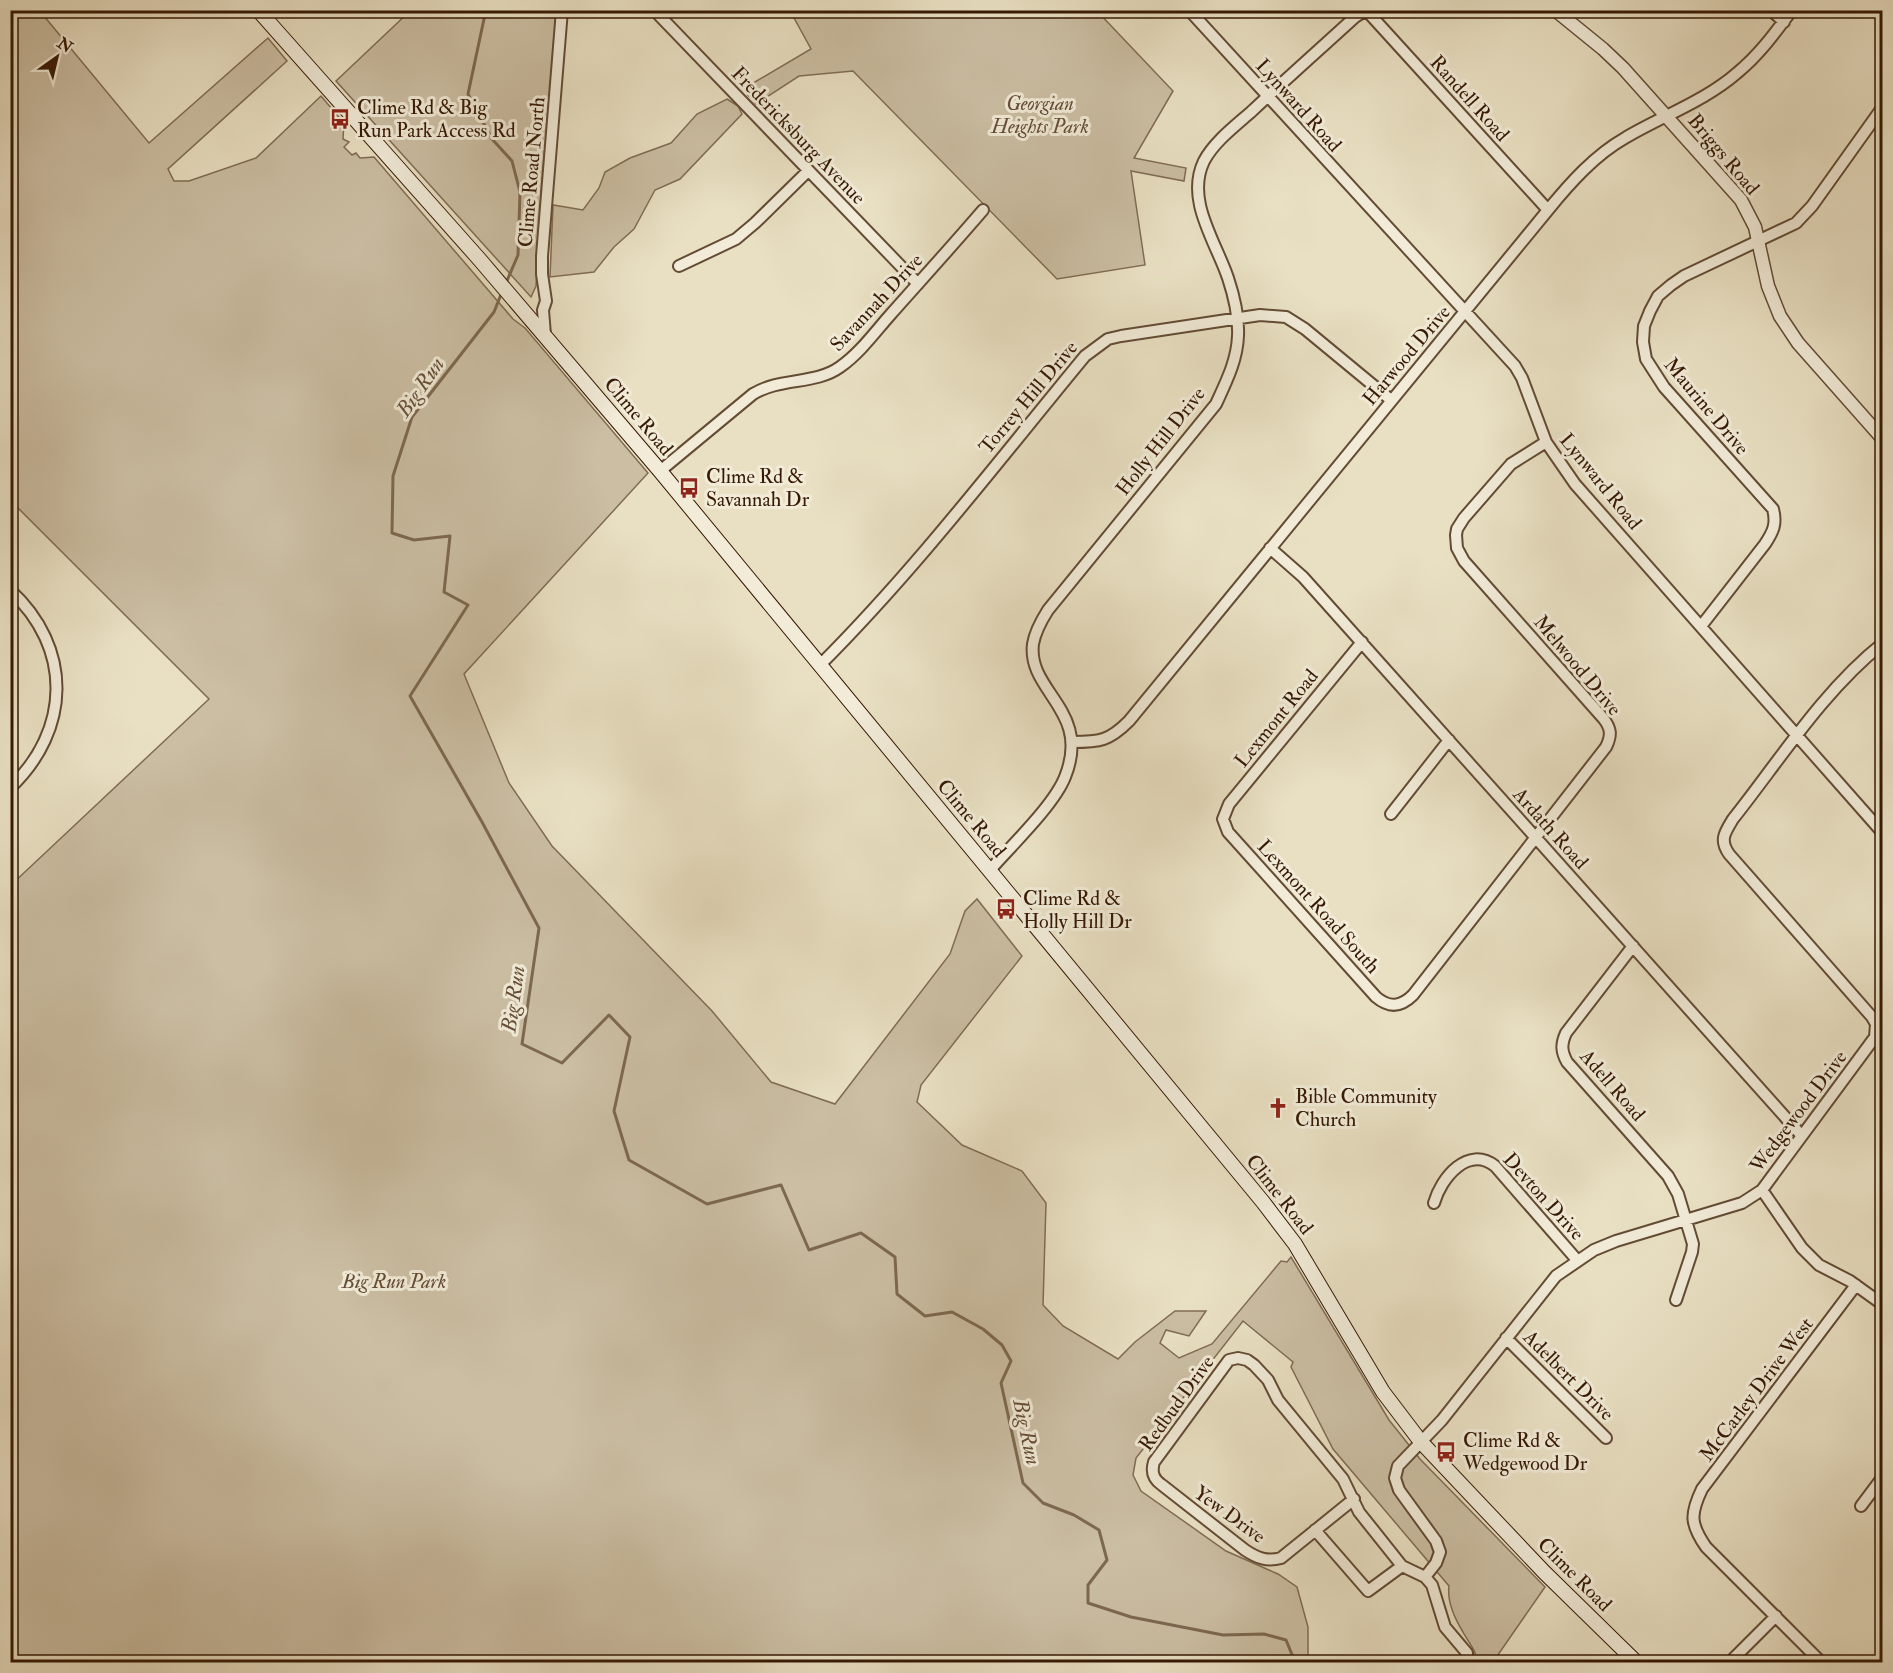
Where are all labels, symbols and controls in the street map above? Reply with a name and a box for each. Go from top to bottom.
north arrow [27,27,87,87]
text: N [52,33,77,58]
street label: Randell Road [1424,50,1515,147]
street label: Lynward Road [1250,54,1347,157]
street label: Fredericksburg Avenue [726,61,871,210]
park label: Georgian Heights Park [990,91,1089,139]
place label: Clime Rd & Big Run Park Access Rd [357,95,516,143]
street label: Clime Road North [512,95,551,248]
bus stop icon: Clime Rd & Big Run Park Access Rd [328,107,352,131]
street label: Briggs Road [1682,109,1765,200]
street label: Savannah Drive [825,248,928,357]
street label: Harwood Drive [1357,300,1456,411]
street label: Torrey Hill Drive [974,336,1083,459]
water label: Big Run [390,352,451,423]
street label: Maurine Drive [1659,353,1755,460]
street label: Clime Road [599,372,679,461]
street label: Holly Hill Drive [1110,382,1211,501]
street label: Lynward Road [1554,428,1647,535]
place label: Clime Rd & Savannah Dr [706,464,810,512]
bus stop icon: Clime Rd & Savannah Dr [677,476,701,500]
street label: Melwood Drive [1528,610,1627,721]
street label: Lexmont Road [1229,664,1324,773]
street label: Clime Road [932,774,1012,863]
street label: Ardath Road [1507,782,1594,874]
street label: Lexmont Road South [1252,834,1386,979]
place label: Clime Rd & Holly Hill Dr [1023,886,1132,934]
bus stop icon: Clime Rd & Holly Hill Dr [994,897,1018,921]
water label: Big Run [495,964,532,1035]
street label: Adell Road [1574,1043,1651,1127]
street label: Wedgewood Drive [1744,1045,1852,1178]
place label: Bible Community Church [1295,1084,1438,1132]
church icon: Bible Community Church [1266,1096,1290,1120]
street label: Devton Drive [1498,1147,1590,1245]
street label: Clime Road [1241,1149,1319,1240]
park label: Big Run Park [341,1269,446,1294]
street label: McCarley Drive West [1694,1312,1819,1466]
street label: Adelbert Drive [1517,1324,1619,1426]
street label: Redbud Drive [1133,1351,1220,1456]
water label: Big Run [1006,1396,1047,1468]
place label: Clime Rd & Wedgewood Dr [1462,1428,1588,1476]
bus stop icon: Clime Rd & Wedgewood Dr [1434,1440,1458,1464]
street label: Yew Drive [1189,1480,1270,1549]
street label: Clime Road [1532,1532,1617,1617]

